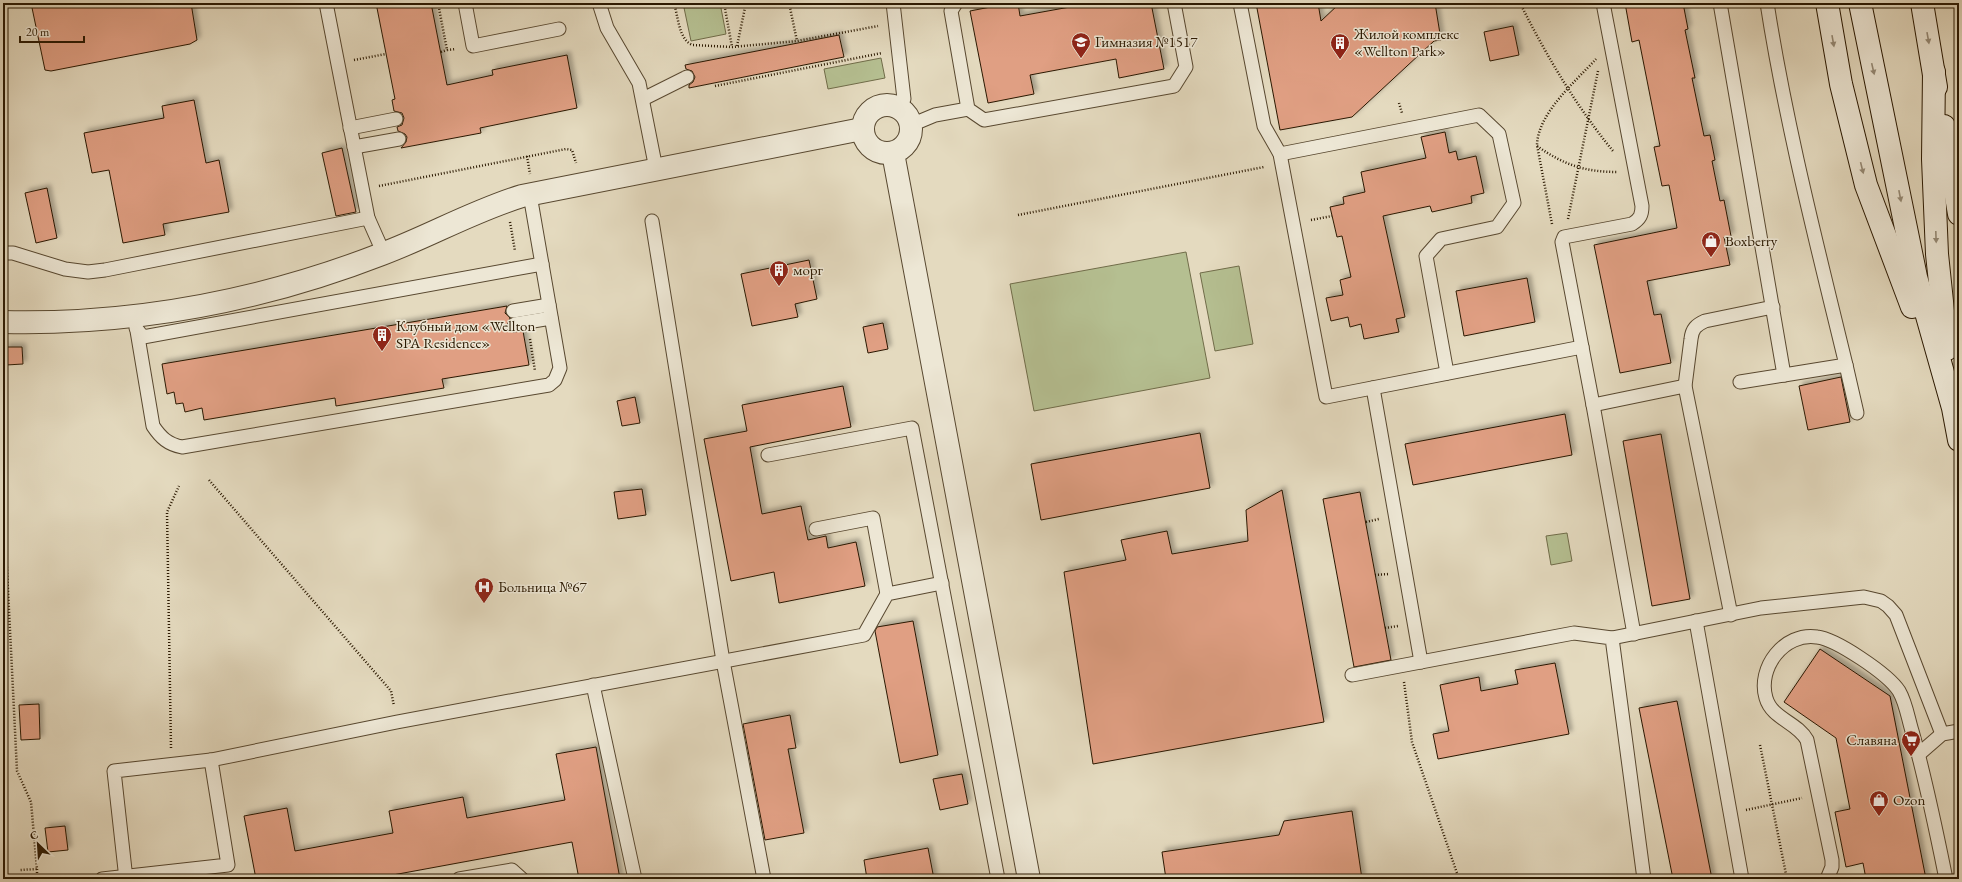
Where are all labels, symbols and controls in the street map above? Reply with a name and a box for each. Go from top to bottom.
scale bar [20,18,84,44]
text: 20 m [26,24,50,40]
place label: Жилой комплекс «Wellton Park» [1353,24,1459,60]
school or university icon: Гимназия №1517 [1070,31,1092,59]
place label: Гимназия №1517 [1095,32,1198,51]
building icon: Жилой комплекс «Wellton Park» [1329,32,1351,60]
one-way arrow [1925,32,1931,44]
one-way arrow [1830,35,1836,48]
one-way arrow [1870,63,1876,75]
one-way arrow [1859,162,1865,174]
one-way arrow [1897,190,1903,202]
shop icon: Boxberry [1700,230,1722,258]
place label: Boxberry [1725,231,1778,250]
one-way arrow [1933,231,1939,244]
building icon: морг [768,259,790,287]
place label: морг [793,260,824,279]
place label: Клубный дом «Wellton SPA Residence» [396,316,536,352]
building icon: Клубный дом «Wellton SPA Residence» [371,324,393,352]
hospital icon: Больница №67 [473,576,495,604]
place label: Больница №67 [498,577,588,596]
supermarket icon: Славяна [1900,729,1922,757]
place label: Славяна [1846,730,1897,749]
shop icon: Ozon [1868,789,1890,817]
place label: Ozon [1893,790,1926,809]
north arrow [18,824,58,864]
text: С [27,827,40,843]

